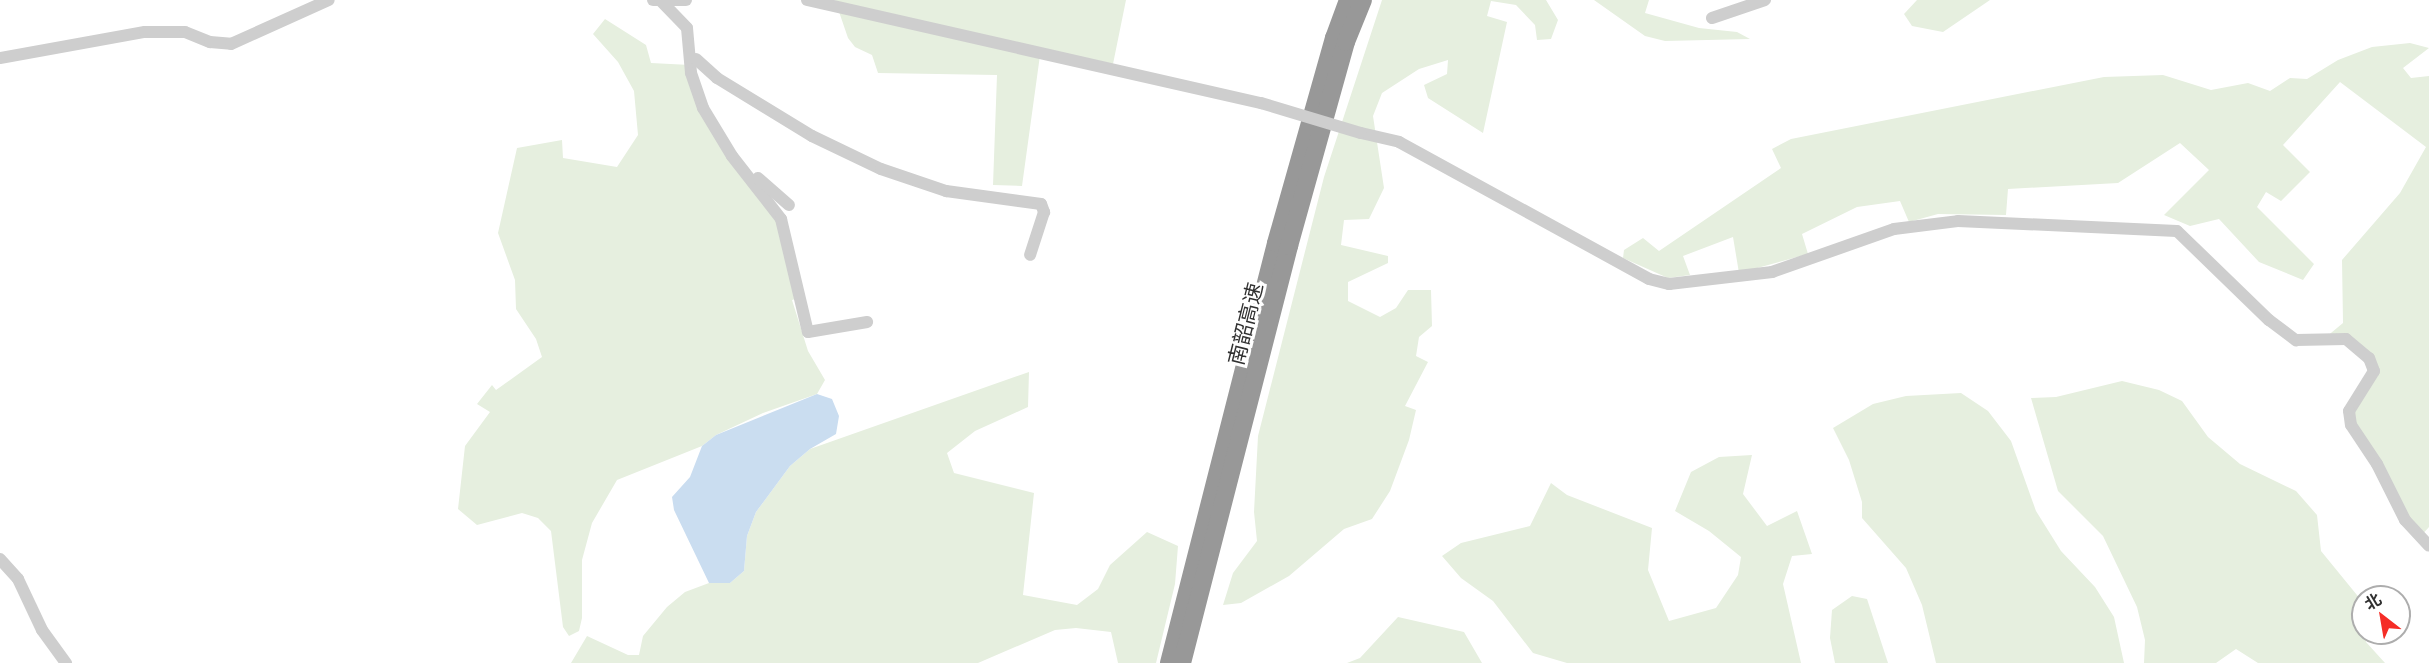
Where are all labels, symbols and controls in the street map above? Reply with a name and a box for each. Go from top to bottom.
street label: 南韶高速 [1224,280,1268,368]
north arrow [2351,585,2411,645]
text: 北 [2361,589,2385,614]

